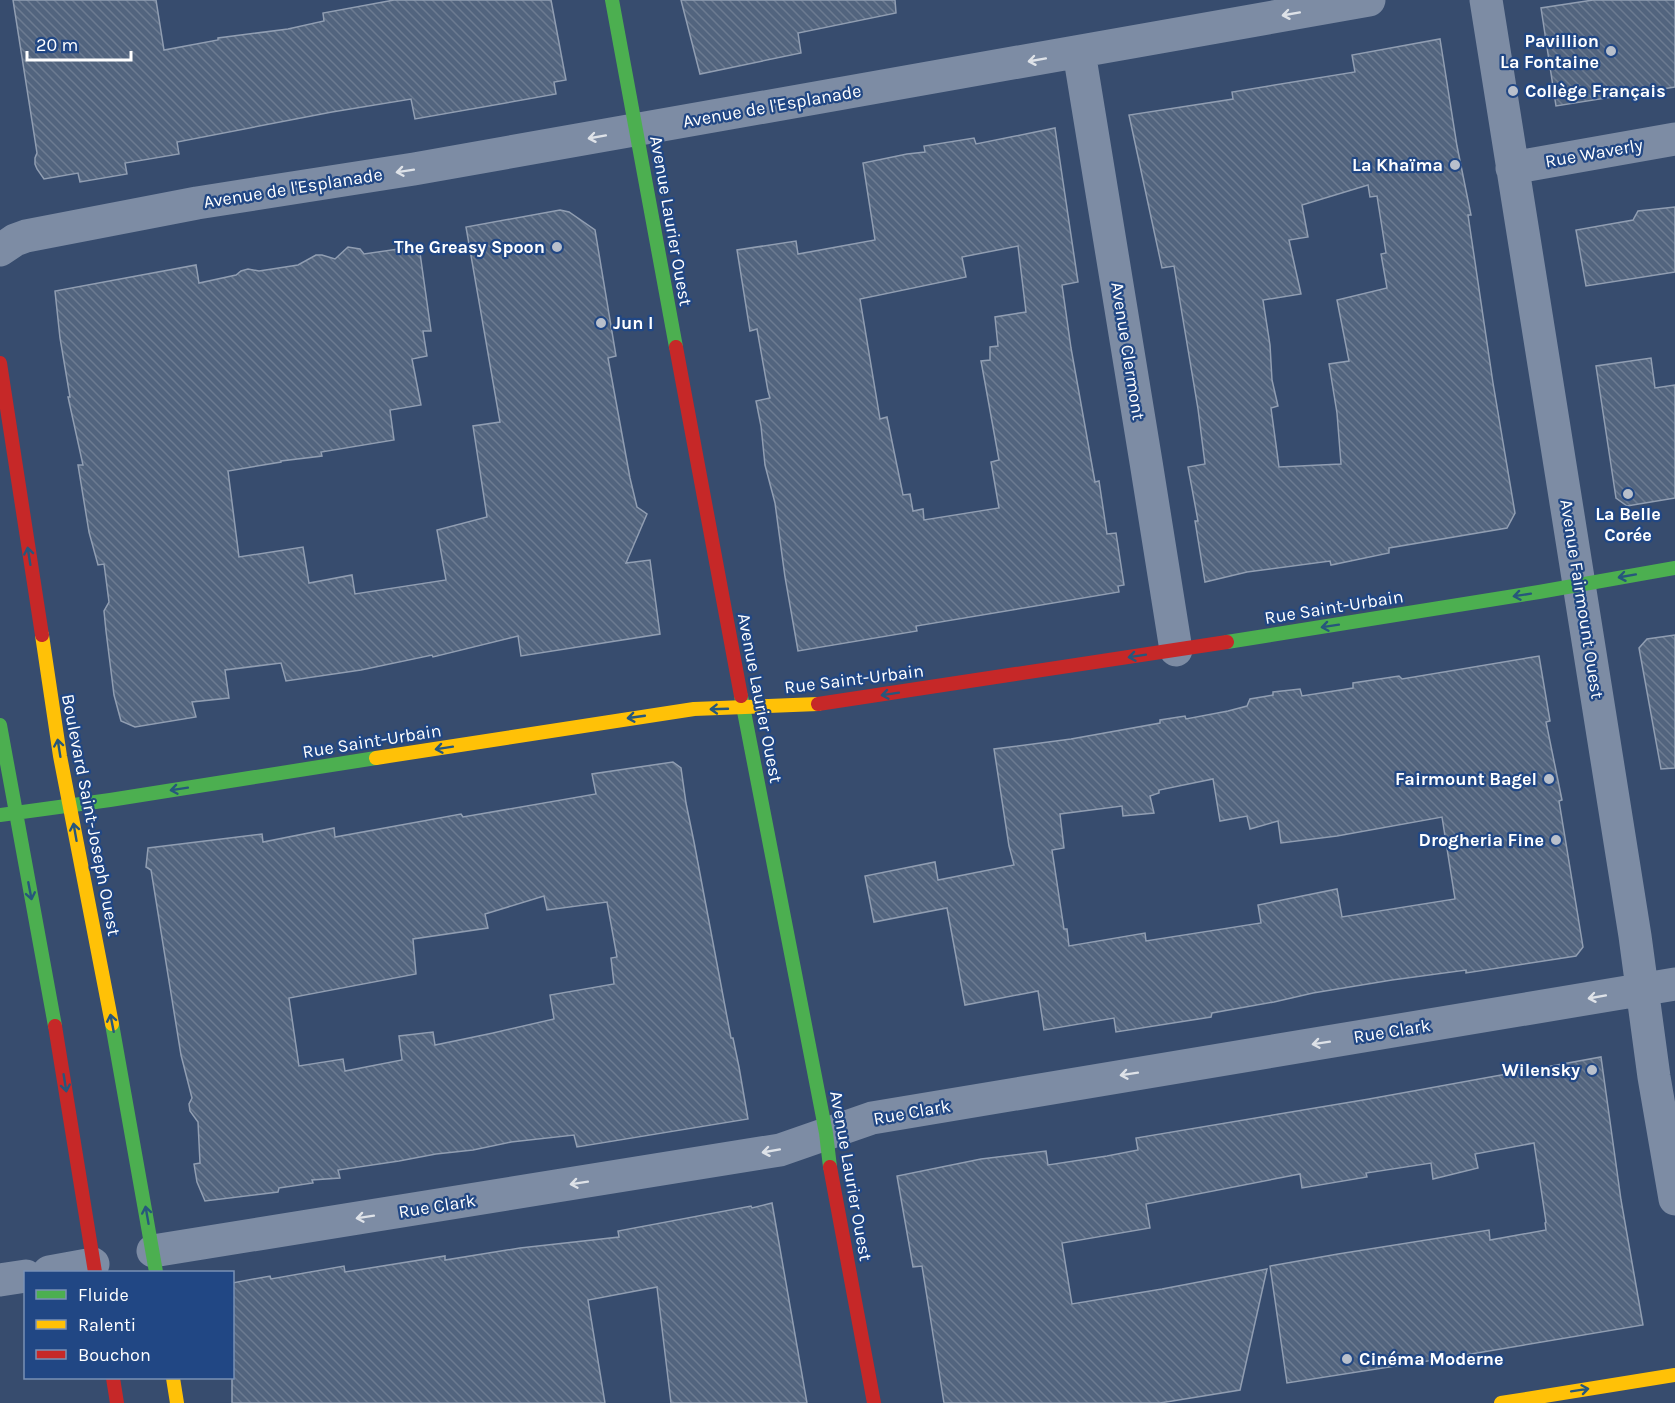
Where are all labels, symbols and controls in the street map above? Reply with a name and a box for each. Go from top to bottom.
one-way arrow [1282,9,1301,20]
scale bar [27,24,130,62]
place label: Pavillion La Fontaine [1500,30,1599,73]
text: 20 m [36,34,78,56]
marker: Pavillion La Fontaine [1604,44,1618,58]
one-way arrow [1028,55,1047,66]
street label: Avenue de l'Esplanade [681,79,863,133]
place label: Collège Français [1525,80,1666,102]
marker: Collège Français [1506,84,1520,98]
one-way arrow [587,132,607,143]
street label: Rue Waverly [1543,133,1645,172]
street label: Avenue Laurier Ouest [645,134,697,308]
place label: La Khaïma [1352,154,1443,176]
marker: La Khaïma [1448,158,1462,172]
street label: Avenue de l'Esplanade [202,163,384,213]
one-way arrow [395,166,415,177]
place label: The Greasy Spoon [394,236,545,258]
marker: The Greasy Spoon [550,240,564,254]
street label: Avenue Clermont [1106,280,1150,422]
place label: Jun I [613,312,654,334]
marker: Jun I [594,316,608,330]
marker: La Belle Corée [1621,487,1635,501]
street label: Avenue Fairmount Ouest [1555,498,1609,701]
place label: La Belle Corée [1595,503,1661,546]
one-way arrow [24,546,35,566]
one-way arrow [1618,571,1638,582]
street label: Rue Saint-Urbain [1263,585,1405,629]
one-way arrow [1513,589,1533,600]
street label: Avenue Laurier Ouest [733,611,787,785]
one-way arrow [1320,620,1340,631]
one-way arrow [1128,651,1147,662]
street label: Rue Saint-Urbain [783,660,925,698]
one-way arrow [880,688,900,699]
street label: Boulevard Saint-Joseph Ouest [57,692,125,938]
one-way arrow [709,703,729,714]
one-way arrow [627,712,647,723]
street label: Rue Saint-Urbain [301,719,443,763]
one-way arrow [53,739,64,759]
one-way arrow [434,742,454,753]
place label: Fairmount Bagel [1395,768,1537,790]
marker: Fairmount Bagel [1542,772,1556,786]
one-way arrow [169,783,189,794]
one-way arrow [69,822,80,842]
place label: Drogheria Fine [1419,829,1544,851]
marker: Drogheria Fine [1549,833,1563,847]
one-way arrow [25,881,36,901]
one-way arrow [1587,992,1607,1003]
one-way arrow [106,1014,117,1033]
street label: Rue Clark [1352,1014,1432,1048]
one-way arrow [1312,1037,1332,1048]
place label: Wilensky [1502,1059,1580,1081]
marker: Wilensky [1585,1063,1599,1077]
one-way arrow [1120,1069,1139,1080]
one-way arrow [59,1073,70,1093]
street label: Avenue Laurier Ouest [825,1089,877,1263]
street label: Rue Clark [872,1094,952,1130]
one-way arrow [762,1146,781,1157]
one-way arrow [569,1178,589,1189]
street label: Rue Clark [397,1189,477,1223]
one-way arrow [141,1205,152,1225]
one-way arrow [356,1212,376,1223]
legend [24,1271,234,1379]
text: Fluide [78,1284,129,1306]
text: Ralenti [78,1314,136,1336]
text: Bouchon [78,1344,151,1366]
place label: Cinéma Moderne [1359,1348,1504,1370]
marker: Cinéma Moderne [1340,1352,1354,1366]
one-way arrow [1569,1385,1589,1396]

